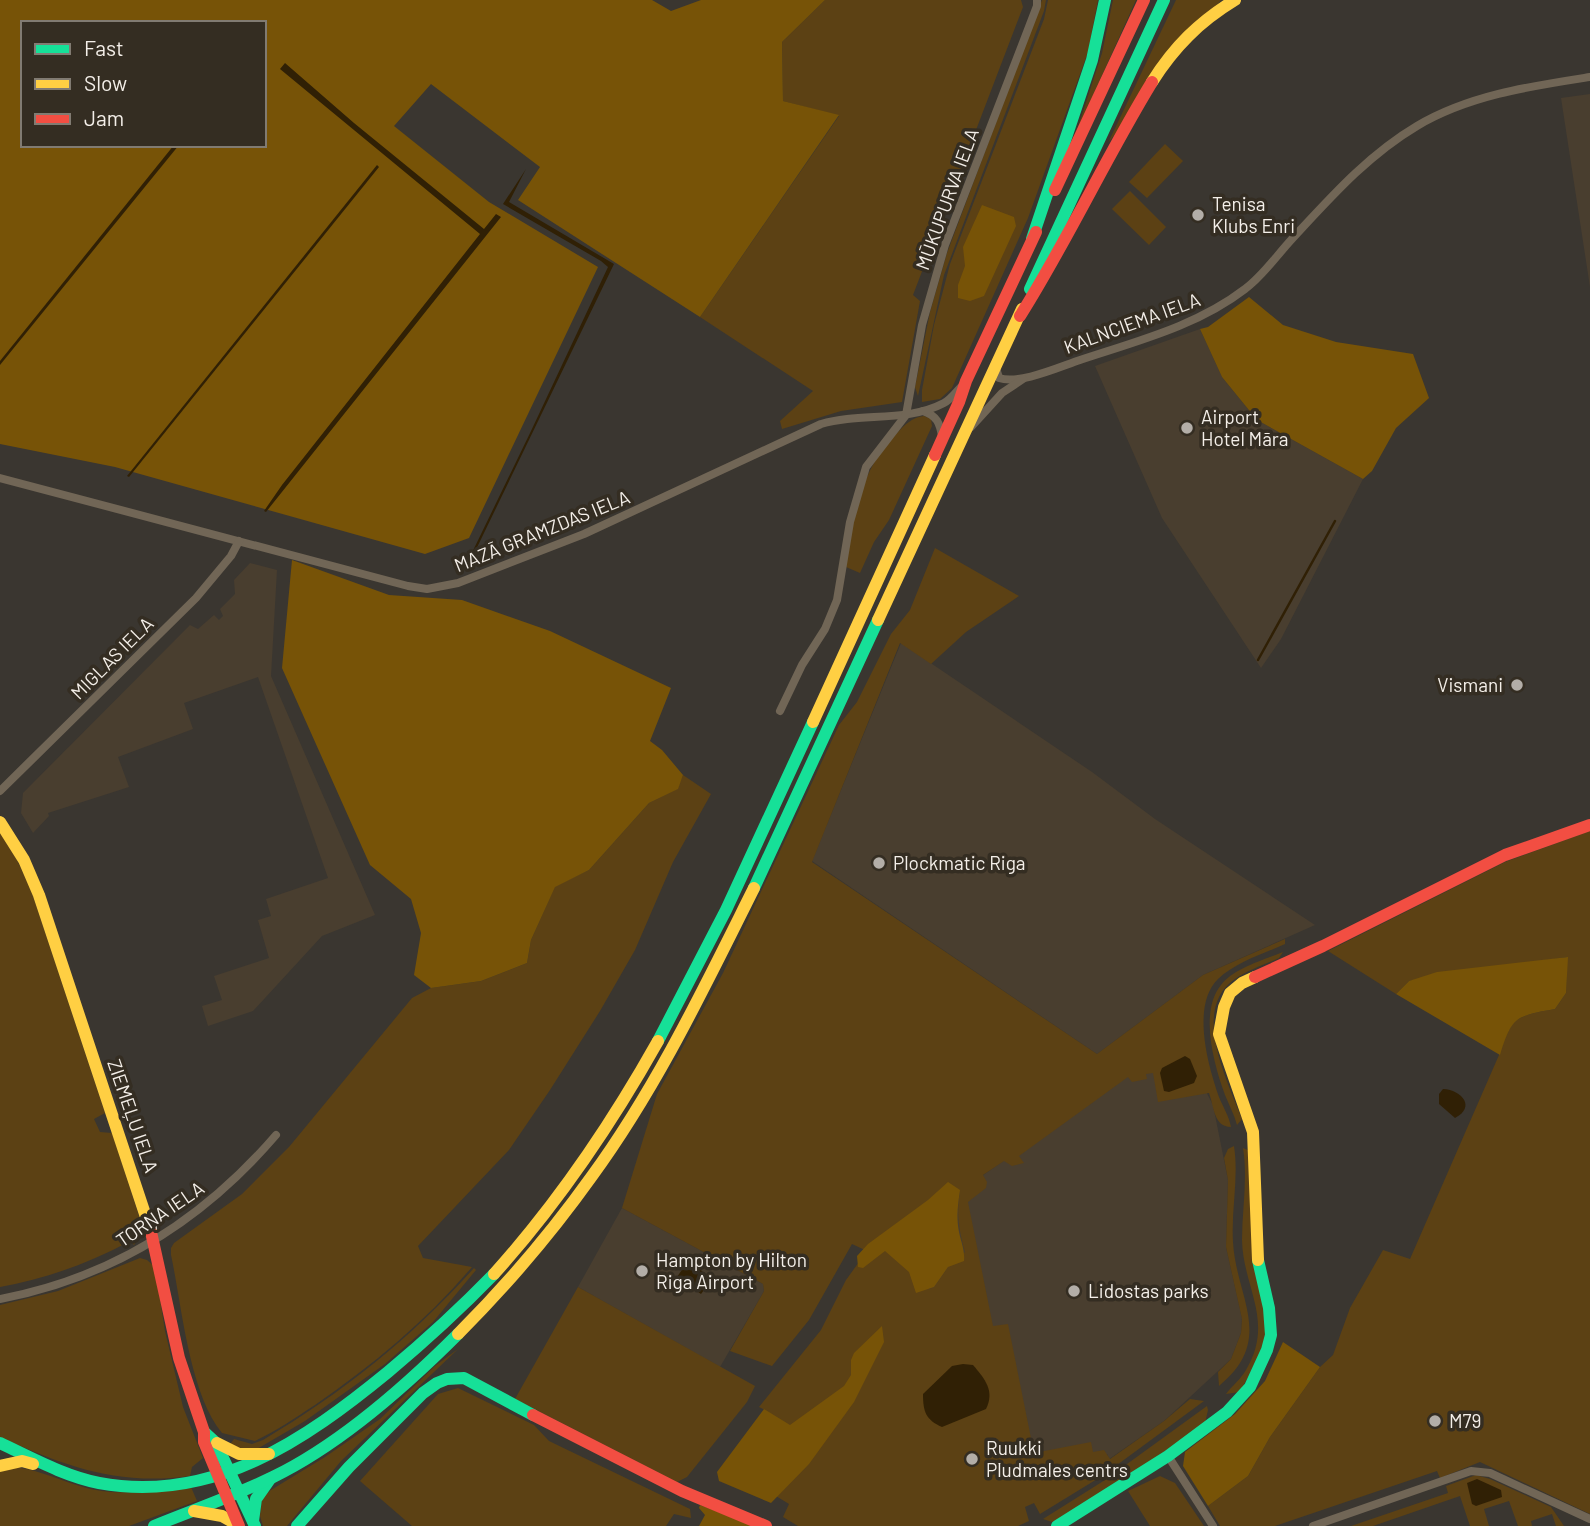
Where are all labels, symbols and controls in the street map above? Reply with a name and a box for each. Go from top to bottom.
legend [21,21,266,147]
text: Fast [84,35,124,60]
text: Slow [84,70,127,95]
text: Jam [84,105,124,130]
street label: MŪKUPURVA IELA [910,125,983,273]
place label: Tenisa Klubs Enri [1212,192,1295,237]
marker: Tenisa Klubs Enri [1190,207,1206,223]
street label: KALNCIEMA IELA [1060,287,1203,358]
place label: Airport Hotel Māra [1201,405,1288,450]
marker: Airport Hotel Māra [1179,420,1195,436]
street label: MAZĀ GRAMZDAS IELA [451,485,633,576]
street label: MIGLAS IELA [66,612,158,704]
place label: Vismani [1437,673,1503,696]
marker: Vismani [1509,677,1525,693]
place label: Plockmatic Riga [893,851,1026,874]
marker: Plockmatic Riga [871,855,887,871]
street label: ZIEMEĻU IELA [103,1056,164,1176]
street label: TORŅA IELA [111,1176,208,1251]
place label: Hampton by Hilton Riga Airport [656,1248,807,1293]
marker: Hampton by Hilton Riga Airport [634,1263,650,1279]
place label: Lidostas parks [1088,1279,1209,1302]
marker: Lidostas parks [1066,1283,1082,1299]
place label: M79 [1449,1409,1481,1432]
marker: M79 [1427,1413,1443,1429]
place label: Ruukki Pludmales centrs [986,1436,1128,1481]
marker: Ruukki Pludmales centrs [964,1451,980,1467]

